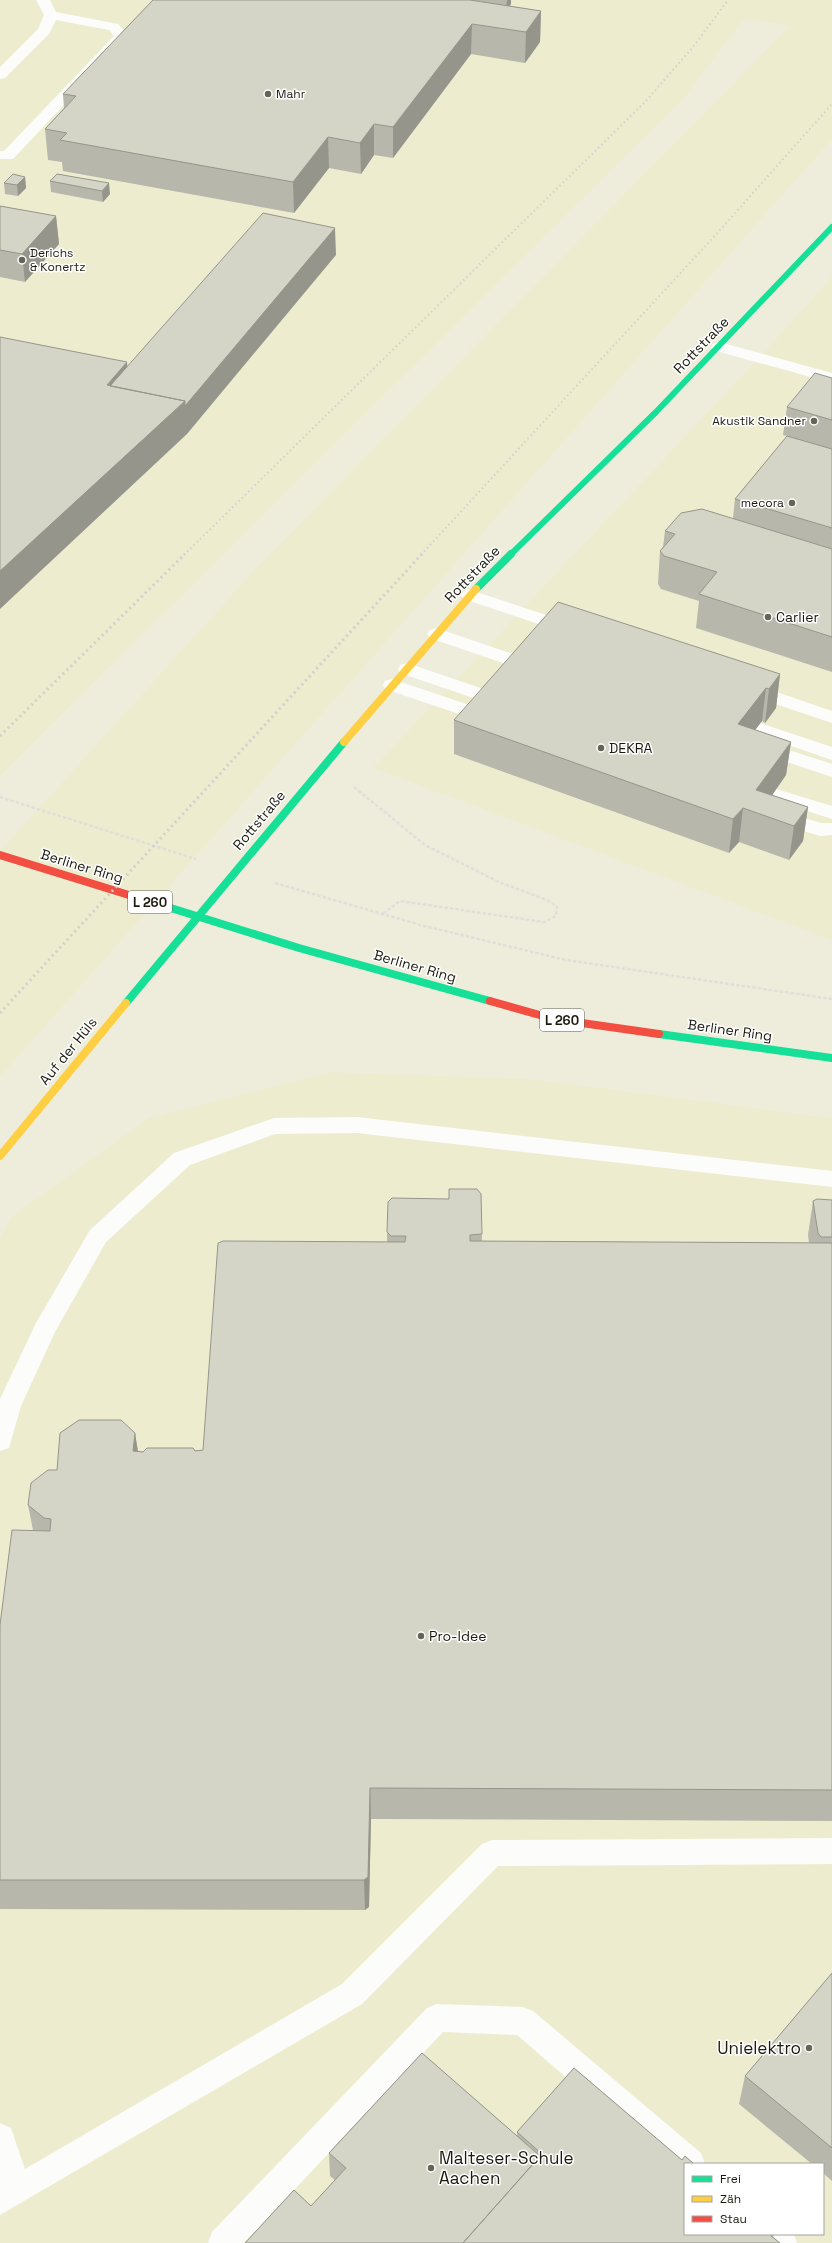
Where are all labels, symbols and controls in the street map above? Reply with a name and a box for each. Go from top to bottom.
place label: Mahr [276,86,306,102]
marker: Mahr [263,89,273,99]
place label: Derichs & Konertz [30,245,86,275]
marker: Derichs & Konertz [17,255,27,265]
street label: Rottstraße [669,313,733,377]
place label: Akustik Sandner [712,413,806,429]
marker: Akustik Sandner [809,416,819,426]
place label: mecora [741,495,784,511]
marker: mecora [787,498,797,508]
street label: Rottstraße [440,542,504,606]
place label: Carlier [776,608,819,626]
marker: Carlier [763,612,773,622]
place label: DEKRA [609,739,653,757]
marker: DEKRA [596,743,606,753]
street label: Rottstraße [229,787,289,853]
street label: Berliner Ring [39,845,125,887]
road number: L 260 [128,891,172,913]
street label: Berliner Ring [372,946,458,986]
road number: L 260 [540,1009,584,1031]
street label: Auf der Hüls [35,1014,101,1088]
street label: Berliner Ring [687,1015,773,1045]
place label: Pro-Idee [429,1627,486,1645]
marker: Pro-Idee [416,1631,426,1641]
place label: Unielektro [717,2037,801,2059]
marker: Unielektro [804,2043,814,2053]
place label: Malteser-Schule Aachen [439,2147,574,2189]
marker: Malteser-Schule Aachen [426,2163,436,2173]
legend [684,2163,824,2235]
text: Frei [720,2171,741,2187]
text: Zäh [720,2191,741,2207]
text: Stau [720,2211,747,2227]

